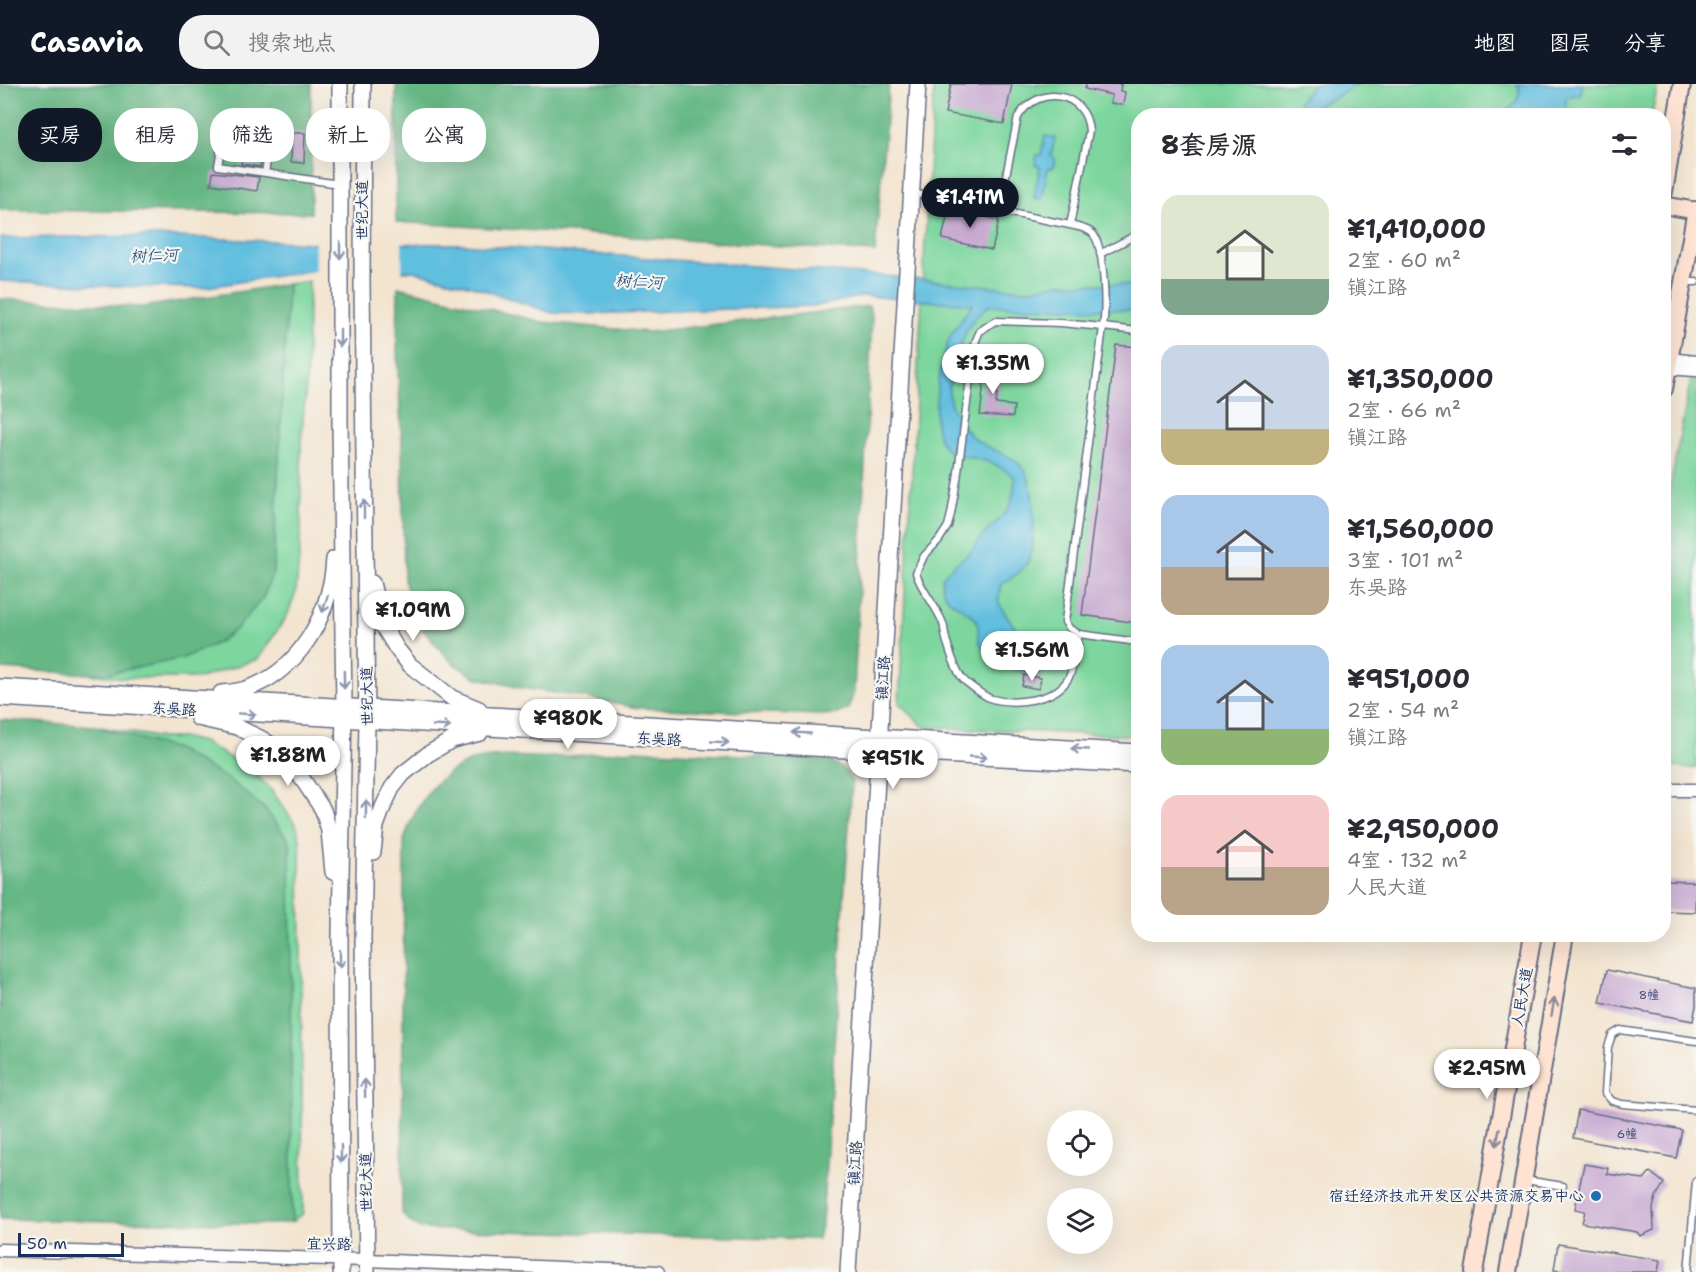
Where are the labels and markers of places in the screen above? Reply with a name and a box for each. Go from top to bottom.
pin: ¥1.41M [921,178,1019,229]
pin: ¥1.35M [944,344,1042,395]
pin: ¥1.09M [364,591,462,642]
pin: ¥1.56M [983,631,1081,682]
pin: ¥980K [526,699,610,750]
pin: ¥1.88M [239,736,337,787]
pin: ¥951K [851,739,935,790]
pin: ¥2.95M [1438,1049,1536,1100]
place label: 宿迁经济技术开发区公共资源交易中心 [1329,1186,1584,1206]
marker: 宿迁经济技术开发区公共资源交易中心 [1589,1189,1603,1203]

